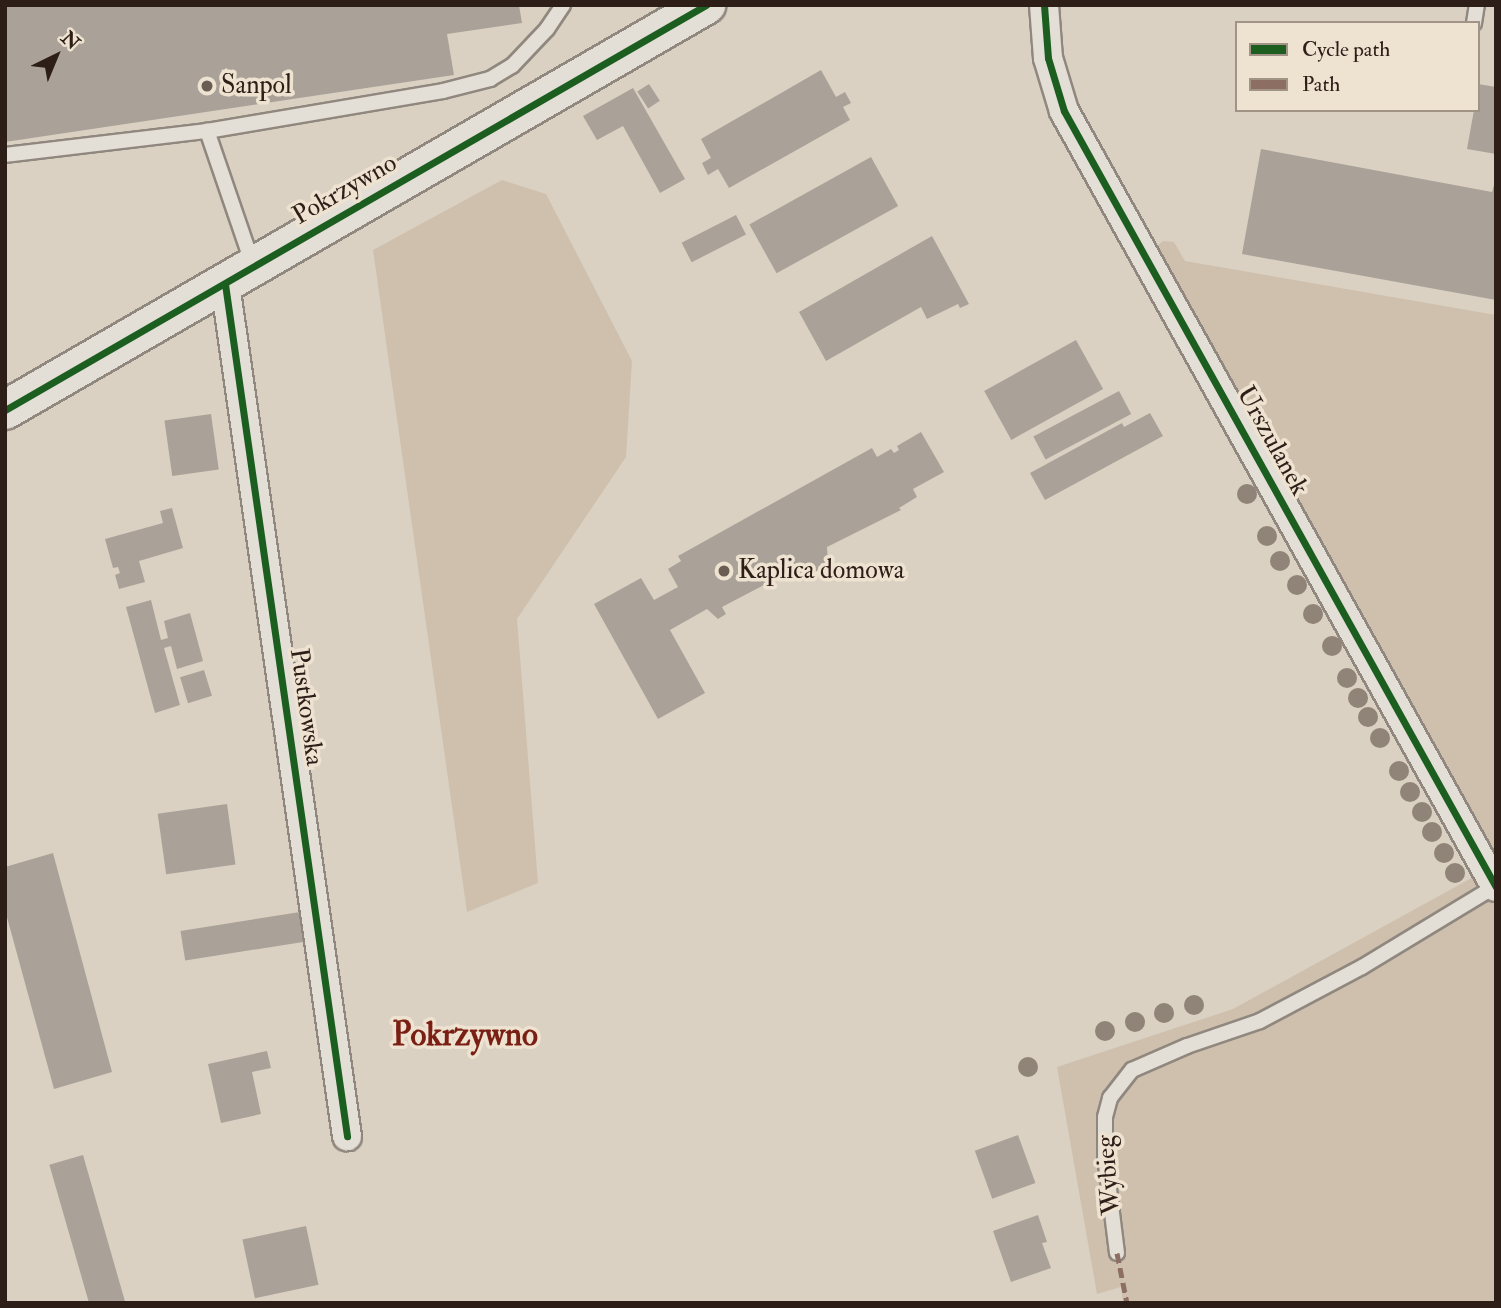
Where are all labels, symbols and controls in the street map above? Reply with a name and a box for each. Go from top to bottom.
north arrow [21,21,91,91]
legend [1235,21,1480,112]
text: N [56,26,85,55]
text: Cycle path [1302,36,1390,63]
place label: Sanpol [221,70,292,102]
text: Path [1302,71,1340,98]
marker: Sanpol [199,78,215,94]
street label: Pokrzywno [287,148,403,232]
street label: Urszulanek [1229,381,1315,501]
place label: Kaplica domowa [738,555,904,587]
marker: Kaplica domowa [716,563,732,579]
street label: Pustkowska [282,646,330,768]
district label: Pokrzywno [392,1015,538,1055]
street label: Wybieg [1090,1134,1128,1216]

